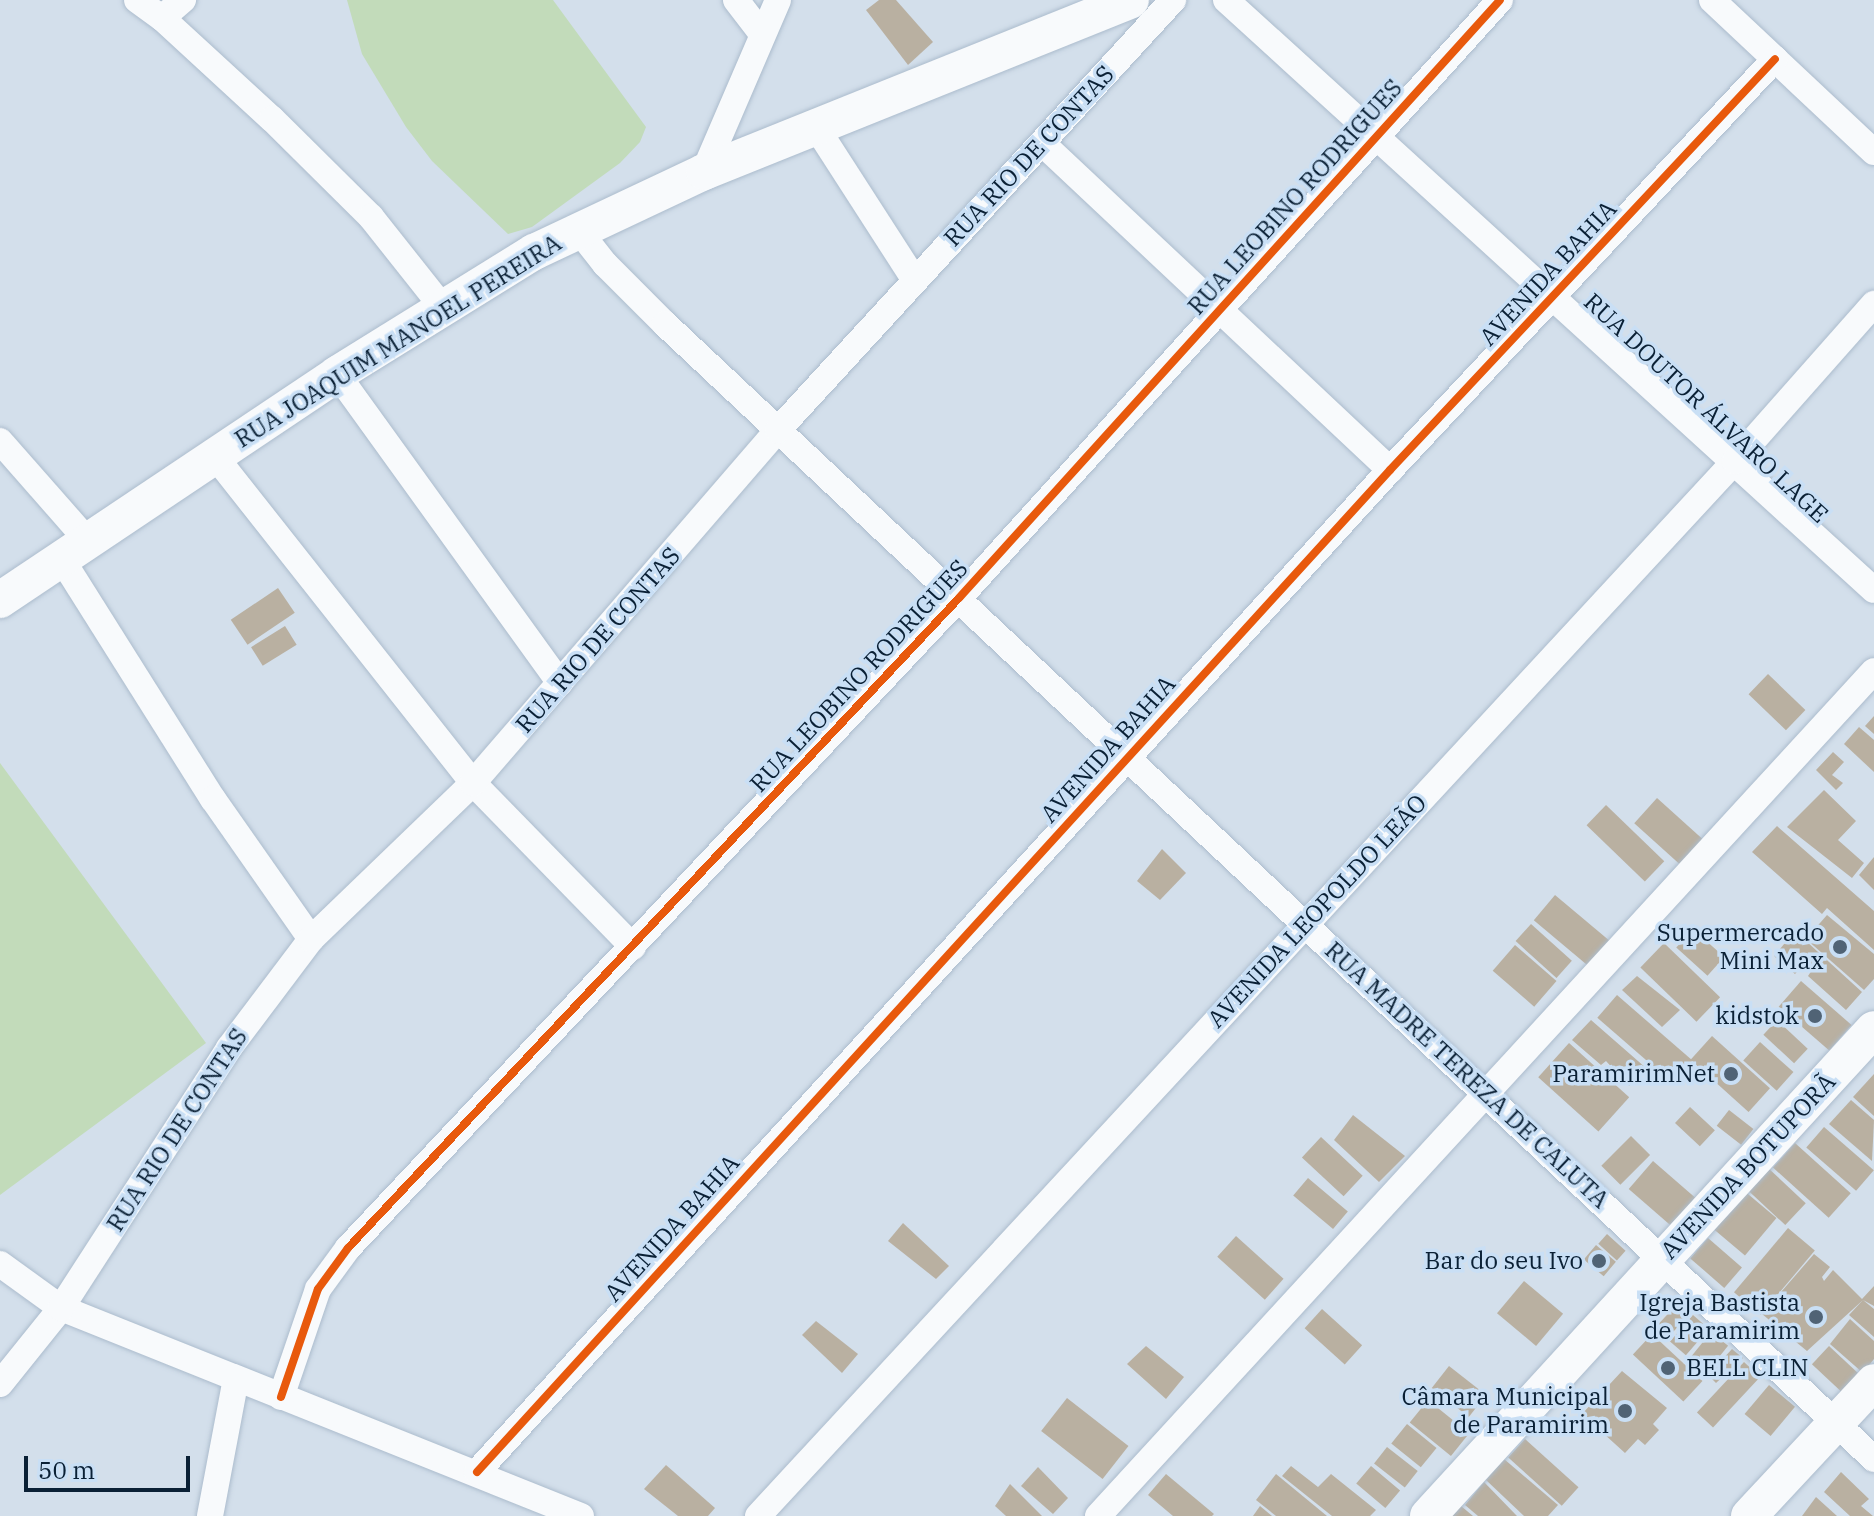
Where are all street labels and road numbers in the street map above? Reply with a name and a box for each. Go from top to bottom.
street label: RUA RIO DE CONTAS [938,60,1120,252]
street label: RUA LEOBINO RODRIGUES [1182,74,1408,320]
street label: AVENIDA BAHIA [1473,195,1623,351]
street label: RUA JOAQUIM MANOEL PEREIRA [229,228,567,454]
street label: RUA DOUTOR ÁLVARO LAGE [1578,287,1834,529]
street label: RUA RIO DE CONTAS [510,541,686,739]
street label: RUA LEOBINO RODRIGUES [744,554,974,798]
street label: AVENIDA BAHIA [1035,670,1181,828]
street label: AVENIDA LEOPOLDO LEÃO [1202,789,1432,1033]
street label: RUA MADRE TEREZA DE CALUTA [1319,936,1615,1214]
street label: RUA RIO DE CONTAS [101,1023,253,1237]
street label: AVENIDA BOTUPORÃ [1654,1067,1842,1265]
street label: AVENIDA BAHIA [599,1149,745,1307]

